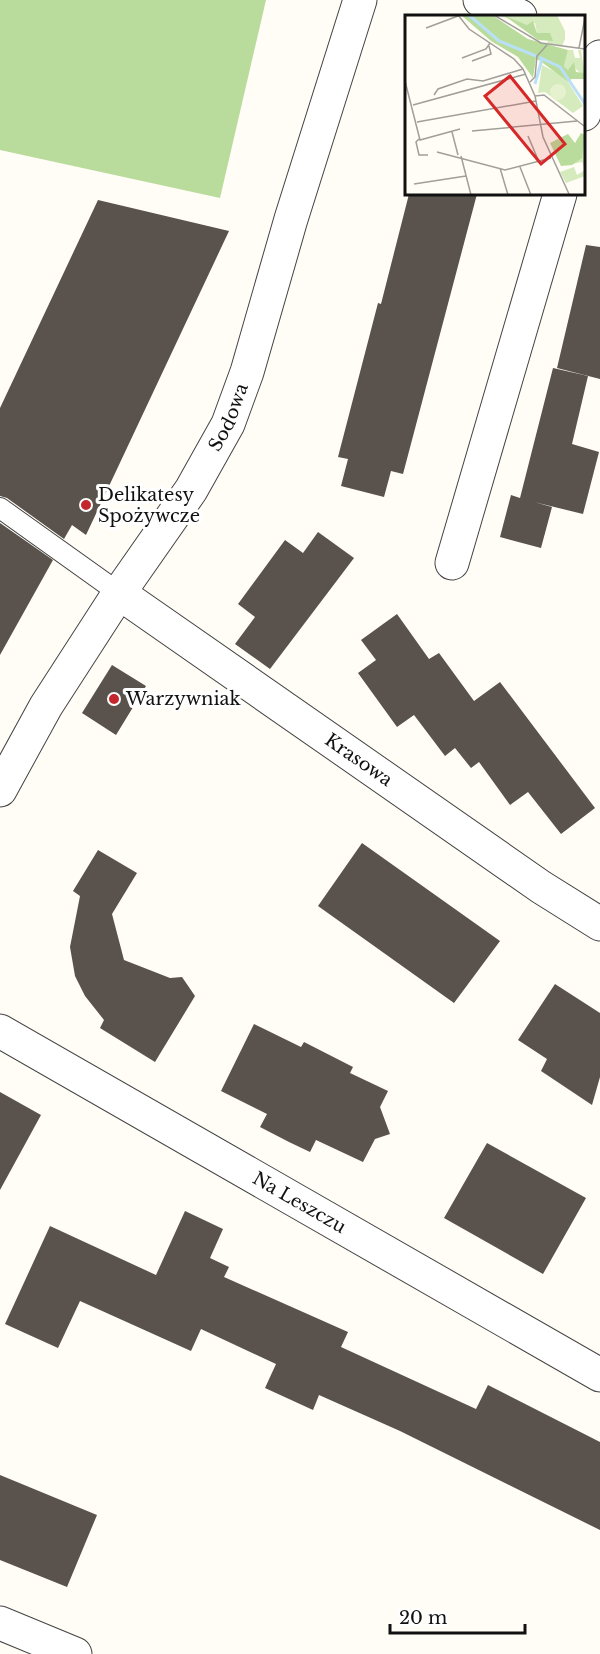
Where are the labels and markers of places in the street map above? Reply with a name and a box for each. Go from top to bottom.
place label: Delikatesy Spożywcze [98,484,200,527]
marker: Delikatesy Spożywcze [79,498,93,512]
place label: Warzywniak [125,688,241,710]
marker: Warzywniak [107,692,121,706]

